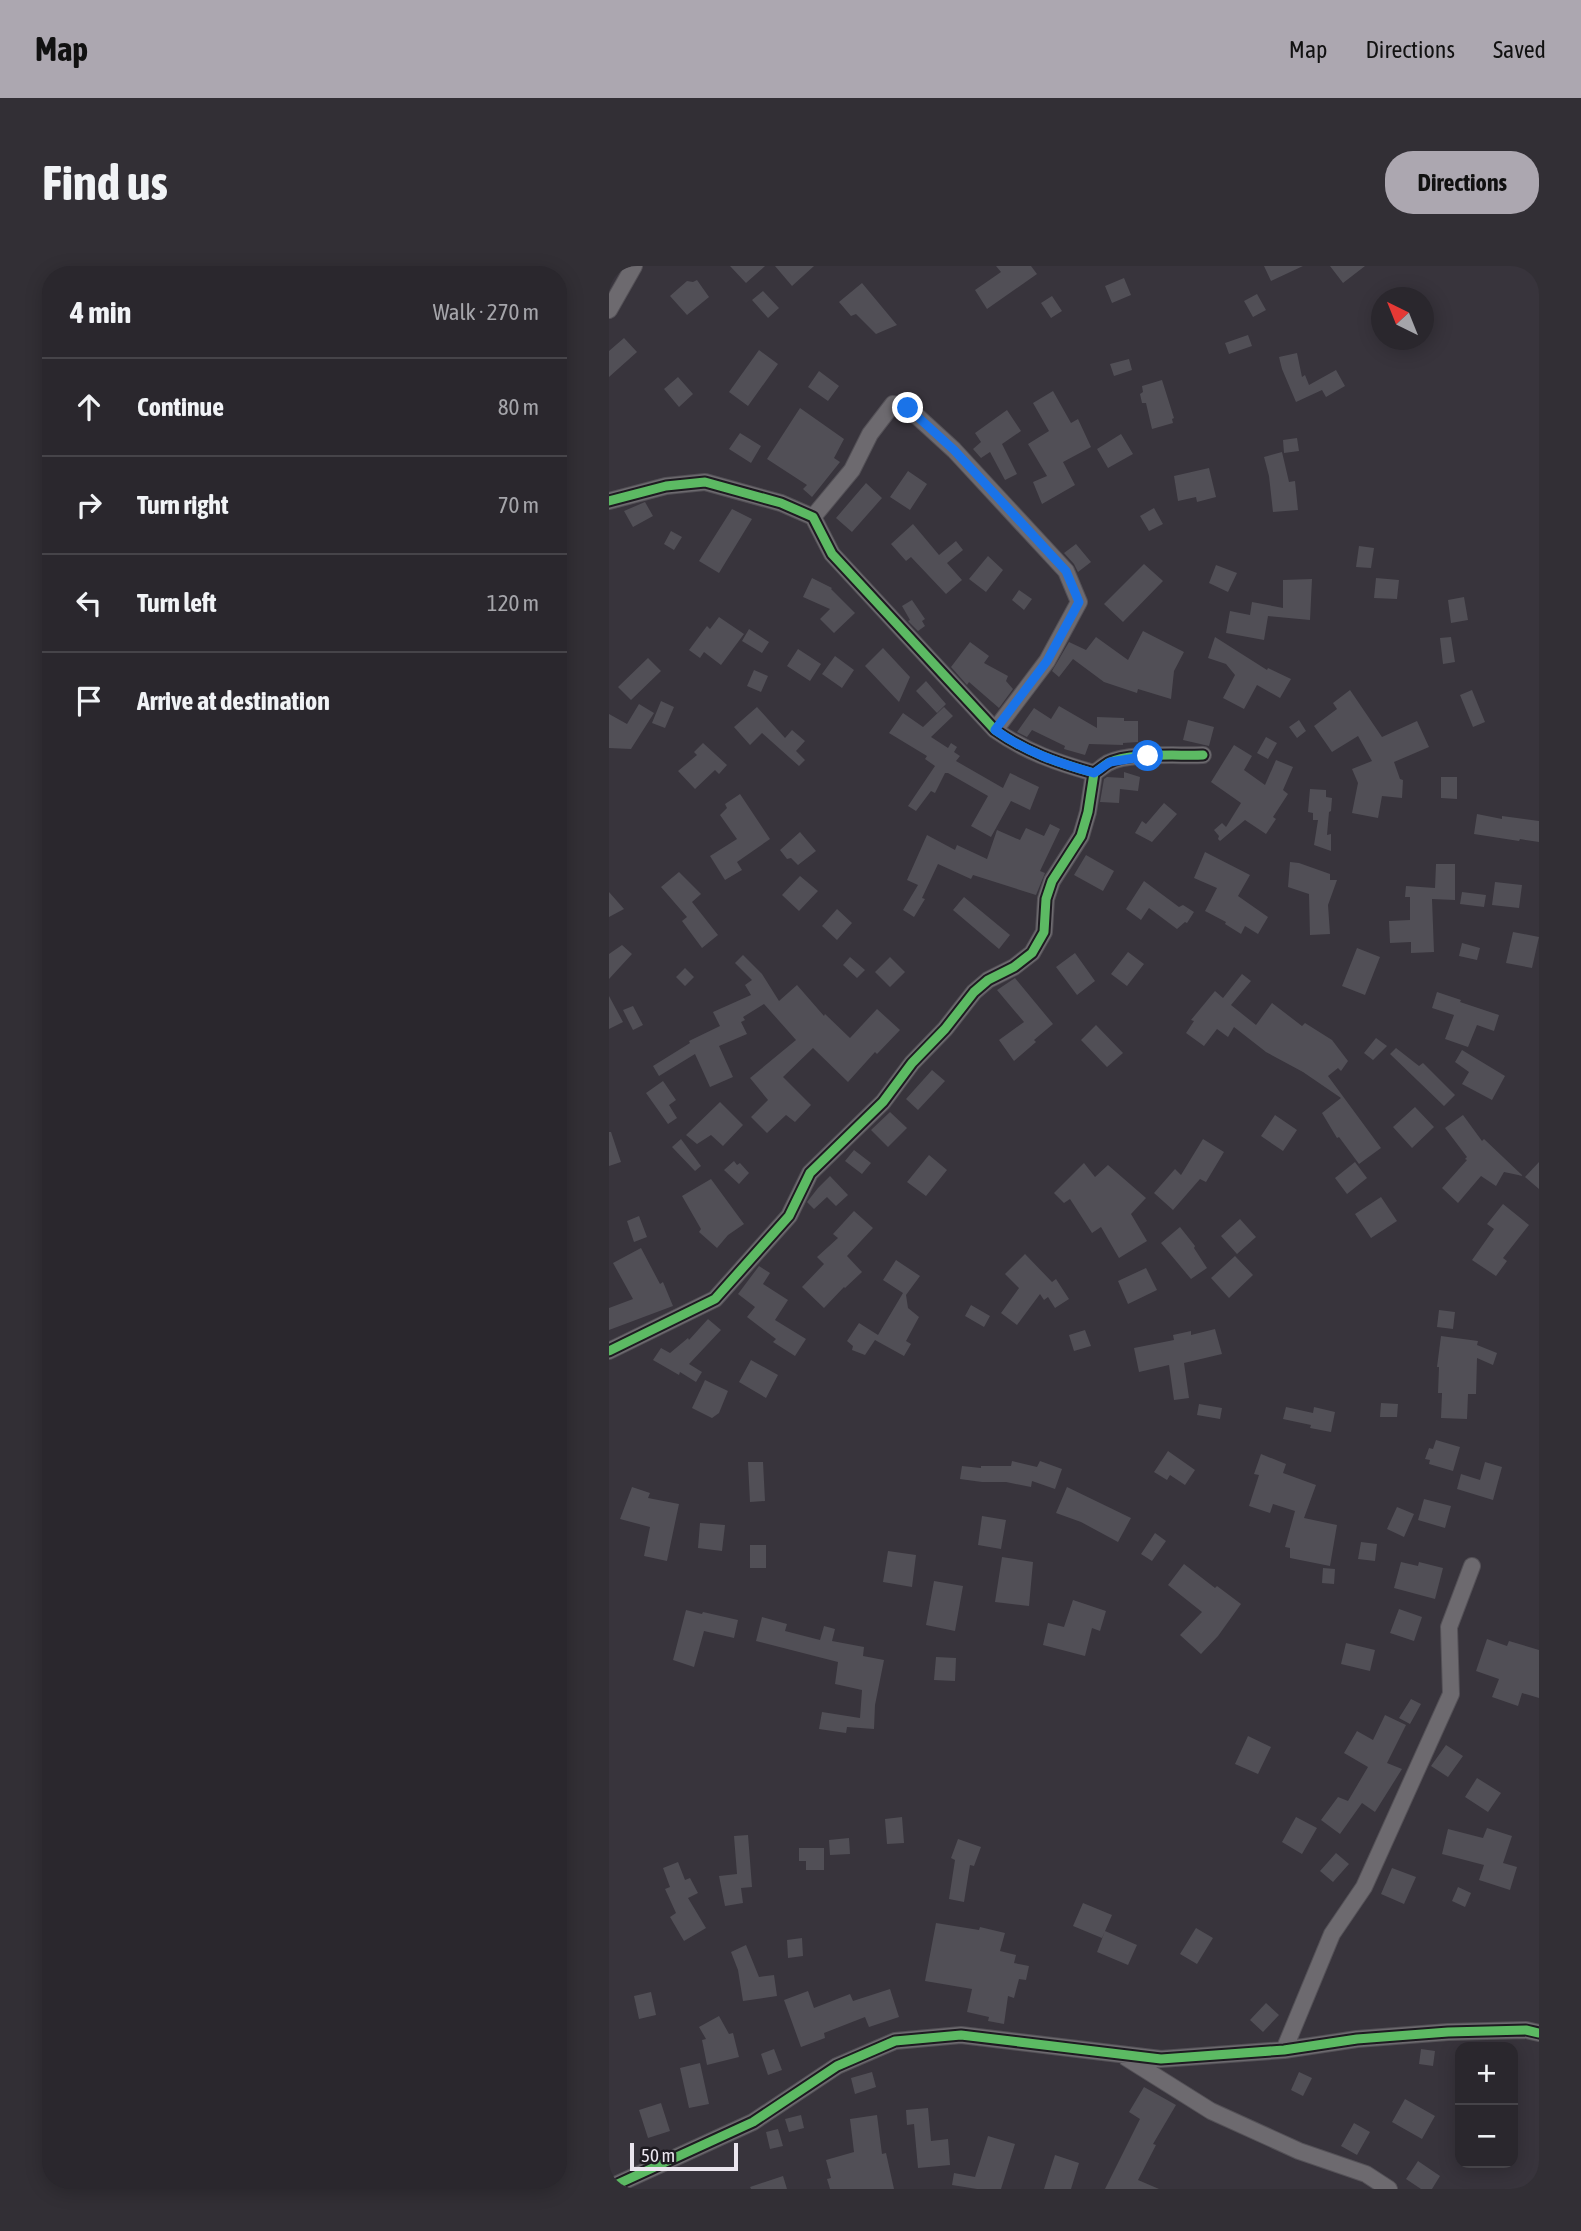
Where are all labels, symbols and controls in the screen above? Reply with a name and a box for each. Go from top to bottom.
text: Map [35,30,88,68]
text: Map [1289,36,1327,63]
text: Directions [1365,36,1455,63]
text: Saved [1493,36,1546,63]
button: Directions [1385,151,1539,214]
text: Find us [42,154,168,210]
north arrow [1371,287,1434,350]
text: 4 min [70,295,131,329]
text: Walk · 270 m [433,299,539,325]
icon: ahead [70,388,108,426]
text: Continue [137,392,224,422]
route end [892,392,923,423]
text: 80 m [498,394,539,420]
icon: right [70,486,108,524]
text: Turn right [137,490,228,520]
text: 70 m [498,492,539,518]
icon: left [70,584,108,622]
text: Turn left [137,588,217,618]
text: 120 m [487,590,539,616]
icon: arrive [70,682,108,720]
text: Arrive at destination [137,686,330,716]
route start [1132,740,1163,771]
map controls [1455,2042,1518,2168]
button: + [1455,2042,1518,2105]
button: − [1455,2105,1518,2168]
scale bar [630,2140,739,2172]
text: 50 m [641,2144,675,2166]

